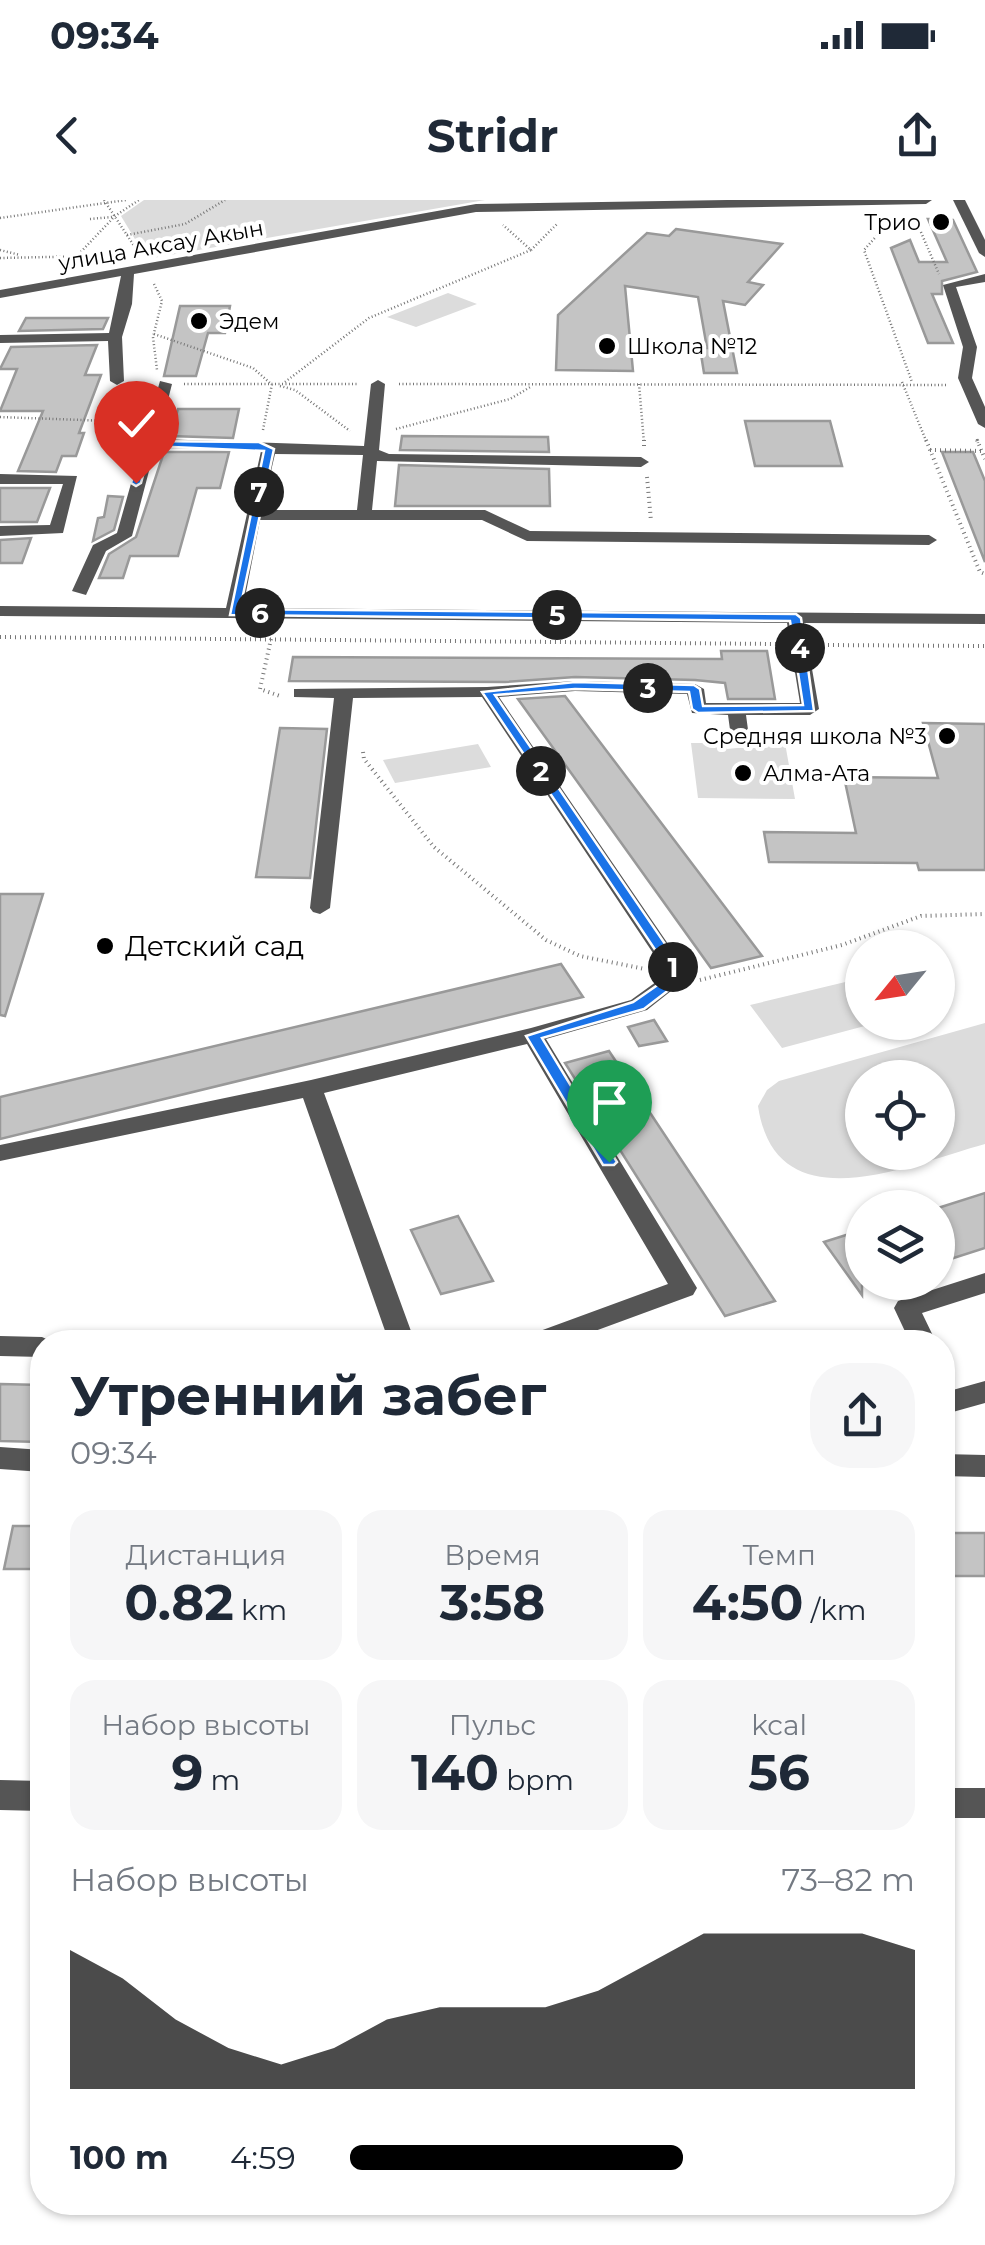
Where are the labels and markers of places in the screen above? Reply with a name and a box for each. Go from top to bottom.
place label: Трио [864,209,921,236]
marker: Трио [930,211,952,233]
place label: Эдем [219,308,279,335]
marker: Эдем [188,310,210,332]
place label: Школа №12 [627,333,757,360]
marker: Школа №12 [596,335,618,357]
pin [94,381,179,484]
pin: 7 [234,467,284,517]
pin: 6 [235,588,285,638]
pin: 5 [532,590,582,640]
pin: 4 [775,623,825,673]
pin: 3 [623,663,673,713]
place label: Средняя школа №3 [703,723,927,750]
marker: Средняя школа №3 [936,725,958,747]
pin: 2 [516,746,566,796]
place label: Алма-Ата [763,760,870,787]
marker: Алма-Ата [732,762,754,784]
place label: Детский сад [125,929,304,963]
marker: Детский сад [94,935,116,957]
pin: 1 [648,942,698,992]
pin [567,1060,652,1163]

